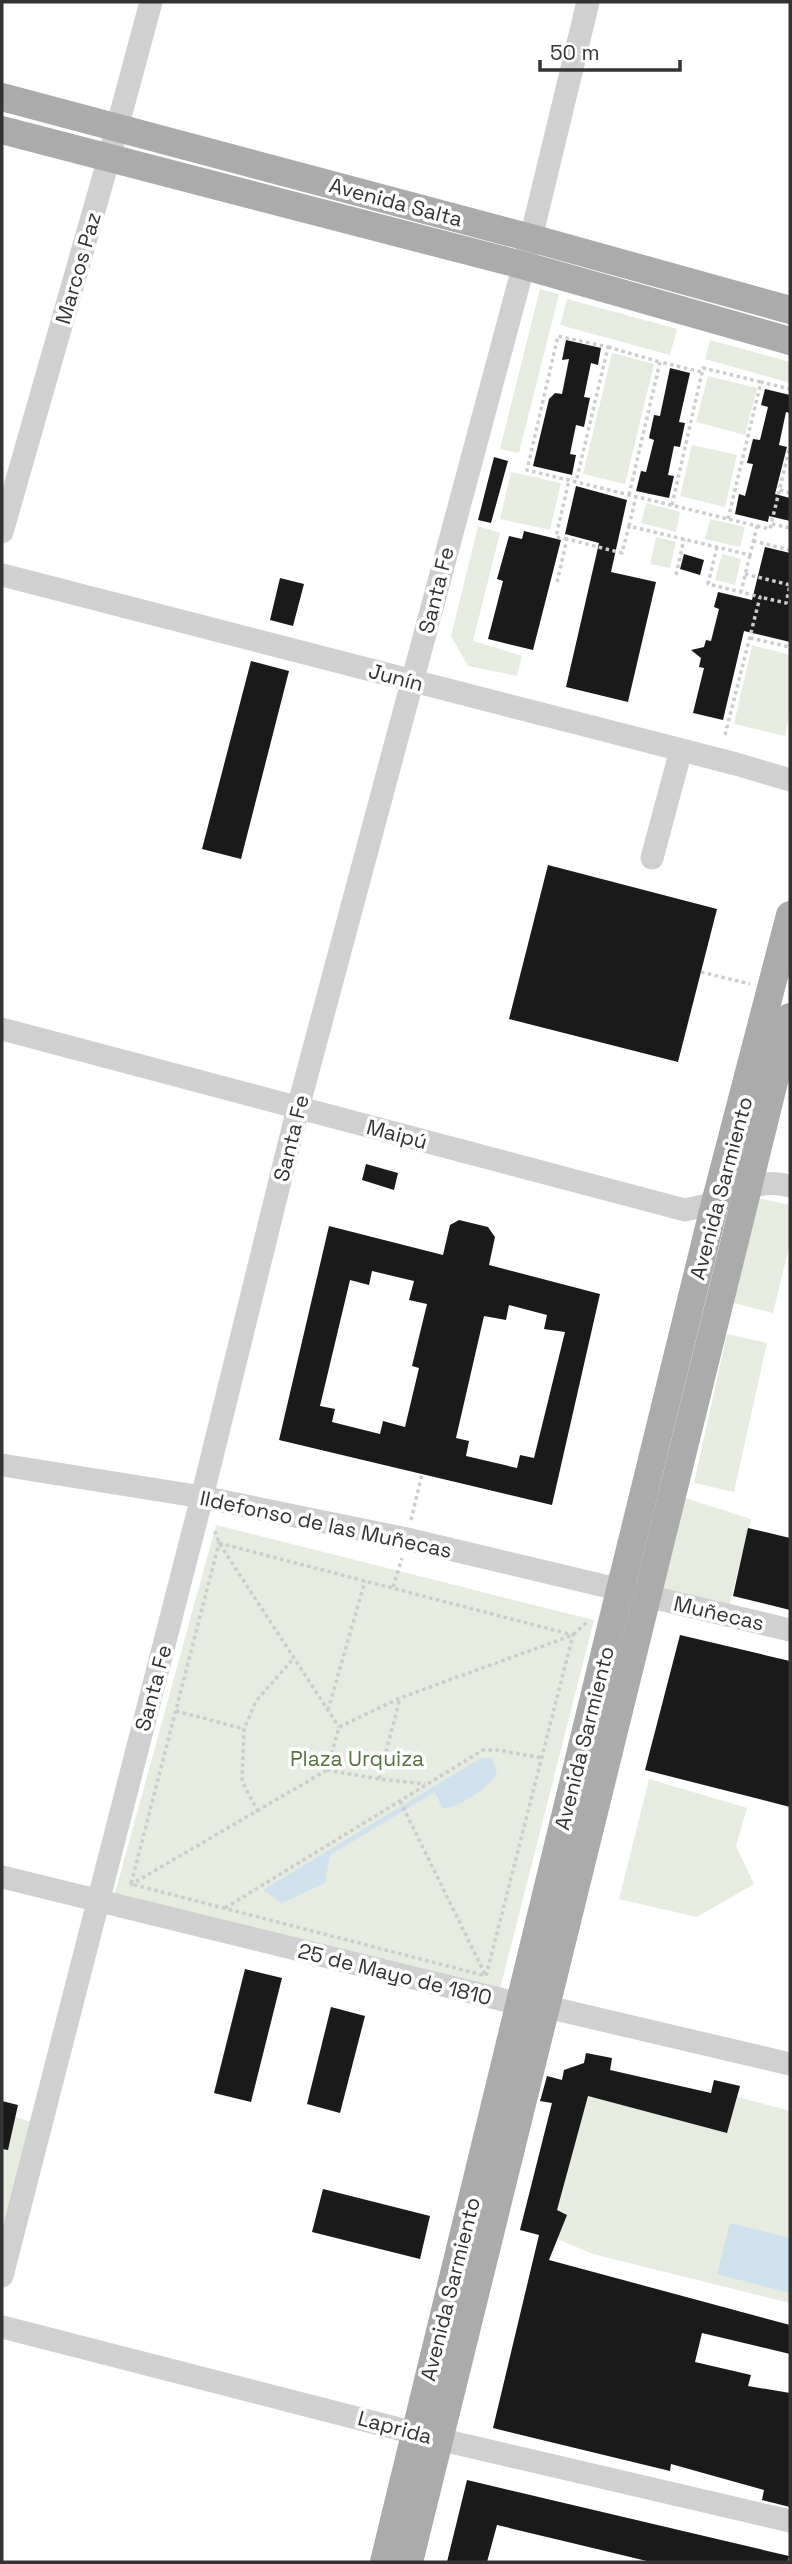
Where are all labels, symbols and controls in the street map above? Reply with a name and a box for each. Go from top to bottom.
scale bar [540,28,680,72]
text: 50 m [550,39,600,66]
street label: Avenida Salta [326,171,466,233]
street label: Marcos Paz [49,209,107,327]
street label: Santa Fe [412,544,460,636]
street label: Junín [366,657,426,697]
street label: Santa Fe [267,1092,315,1184]
street label: Avenida Sarmiento [684,1093,758,1283]
street label: Maipú [364,1113,430,1155]
street label: Ildefonso de las Muñecas [198,1484,454,1564]
street label: Muñecas [671,1590,767,1636]
street label: Santa Fe [129,1642,177,1734]
street label: Avenida Sarmiento [548,1643,620,1833]
park label: Plaza Urquiza [290,1745,424,1772]
street label: 25 de Mayo de 1810 [295,1937,495,2011]
street label: Avenida Sarmiento [414,2194,486,2384]
street label: Laprida [355,2404,435,2450]

